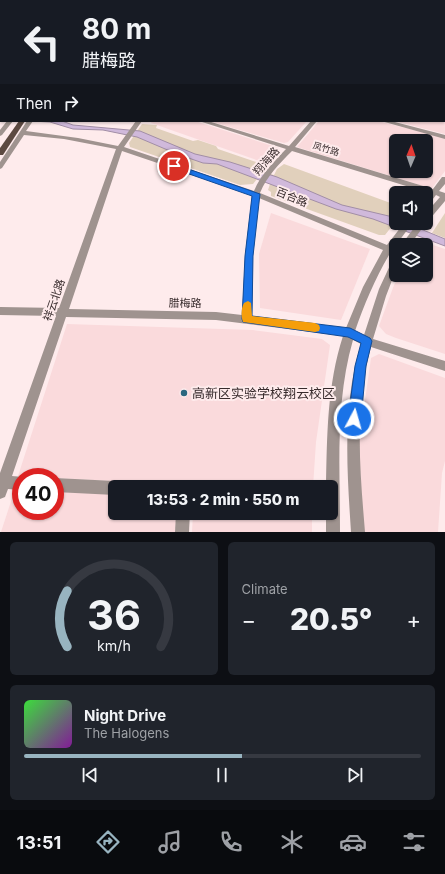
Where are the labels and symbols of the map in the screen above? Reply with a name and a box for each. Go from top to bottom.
north arrow [389,134,433,178]
street label: 凤竹路 [312,139,341,158]
street label: 翔海路 [250,144,282,178]
pin [157,149,191,183]
street label: 百合路 [274,184,310,210]
street label: 祥云北路 [40,277,68,323]
street label: 腊梅路 [168,296,202,310]
place label: 高新区实验学校翔云校区 [192,385,335,401]
marker: 高新区实验学校翔云校区 [179,388,189,398]
position arrow [333,398,375,440]
speed limit sign: 40 [12,468,64,520]

